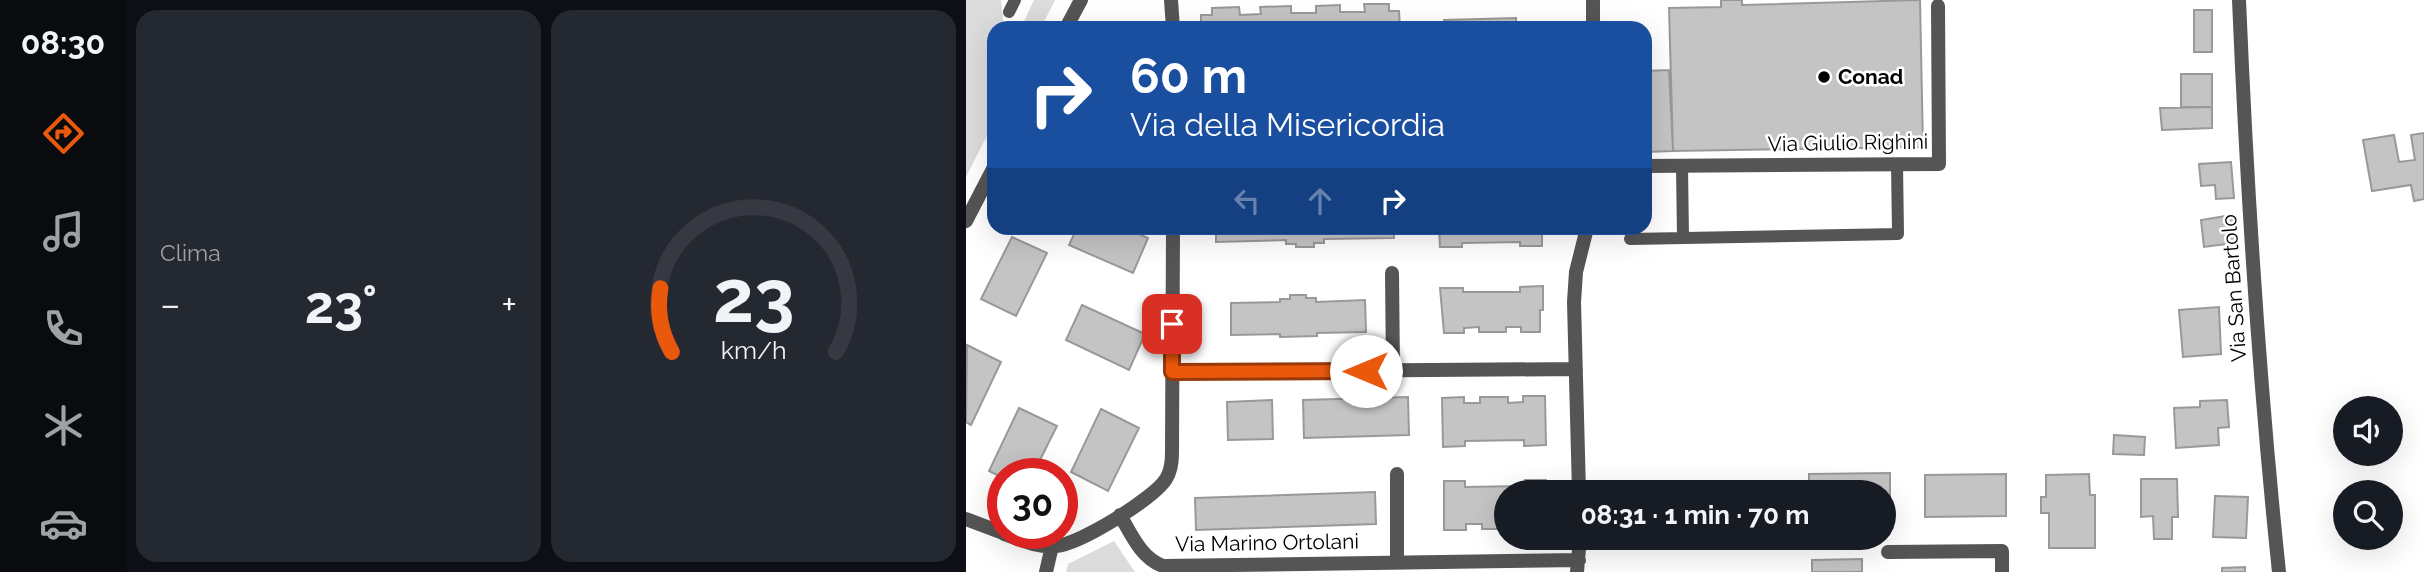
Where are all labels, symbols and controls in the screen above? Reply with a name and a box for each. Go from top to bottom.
text: 08:30 [21,24,105,61]
text: 60 m [1130,47,1247,104]
icon: right [1015,49,1106,140]
place label: Conad [1838,64,1903,89]
marker: Conad [1816,69,1832,85]
text: Via della Misericordia [1130,106,1445,143]
icon: directions [39,109,88,158]
street label: Via Giulio Righini [1767,129,1929,156]
icon: left [1228,182,1266,220]
icon: ahead [1301,182,1339,220]
icon: right [1374,182,1412,220]
icon: music [39,207,88,256]
street label: Via San Bartolo [2216,213,2251,363]
text: Clima [160,239,221,266]
text: 23 [713,254,794,339]
text: 23° [305,274,377,335]
text: − [160,282,180,327]
text: + [501,282,517,327]
pin [1142,294,1202,354]
icon: phone [39,304,88,353]
icon: arrive [1153,305,1191,343]
position arrow [1329,334,1403,408]
text: km/h [721,335,786,365]
map controls [2333,396,2403,550]
button: sound [2333,396,2403,466]
icon: climate [39,401,88,450]
speed limit sign: 30 [987,458,1078,549]
button: search [2333,480,2403,550]
icon: car [39,499,88,548]
text: 08:31 · 1 min · 70 m [1581,500,1809,530]
street label: Via Marino Ortolani [1175,528,1359,557]

